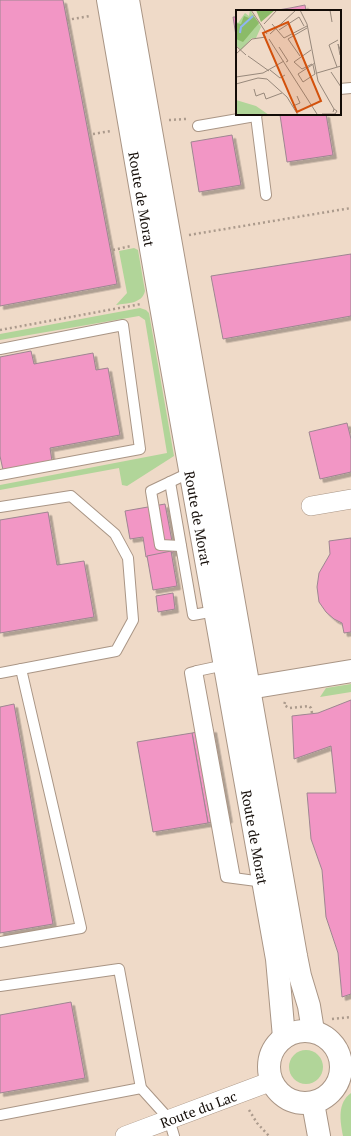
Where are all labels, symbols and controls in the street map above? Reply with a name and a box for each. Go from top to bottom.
inset map [236,10,341,115]
street label: Route de Morat [125,150,160,249]
street label: Route de Morat [181,469,216,568]
street label: Route de Morat [238,788,273,887]
street label: Route du Lac [157,1086,239,1132]

